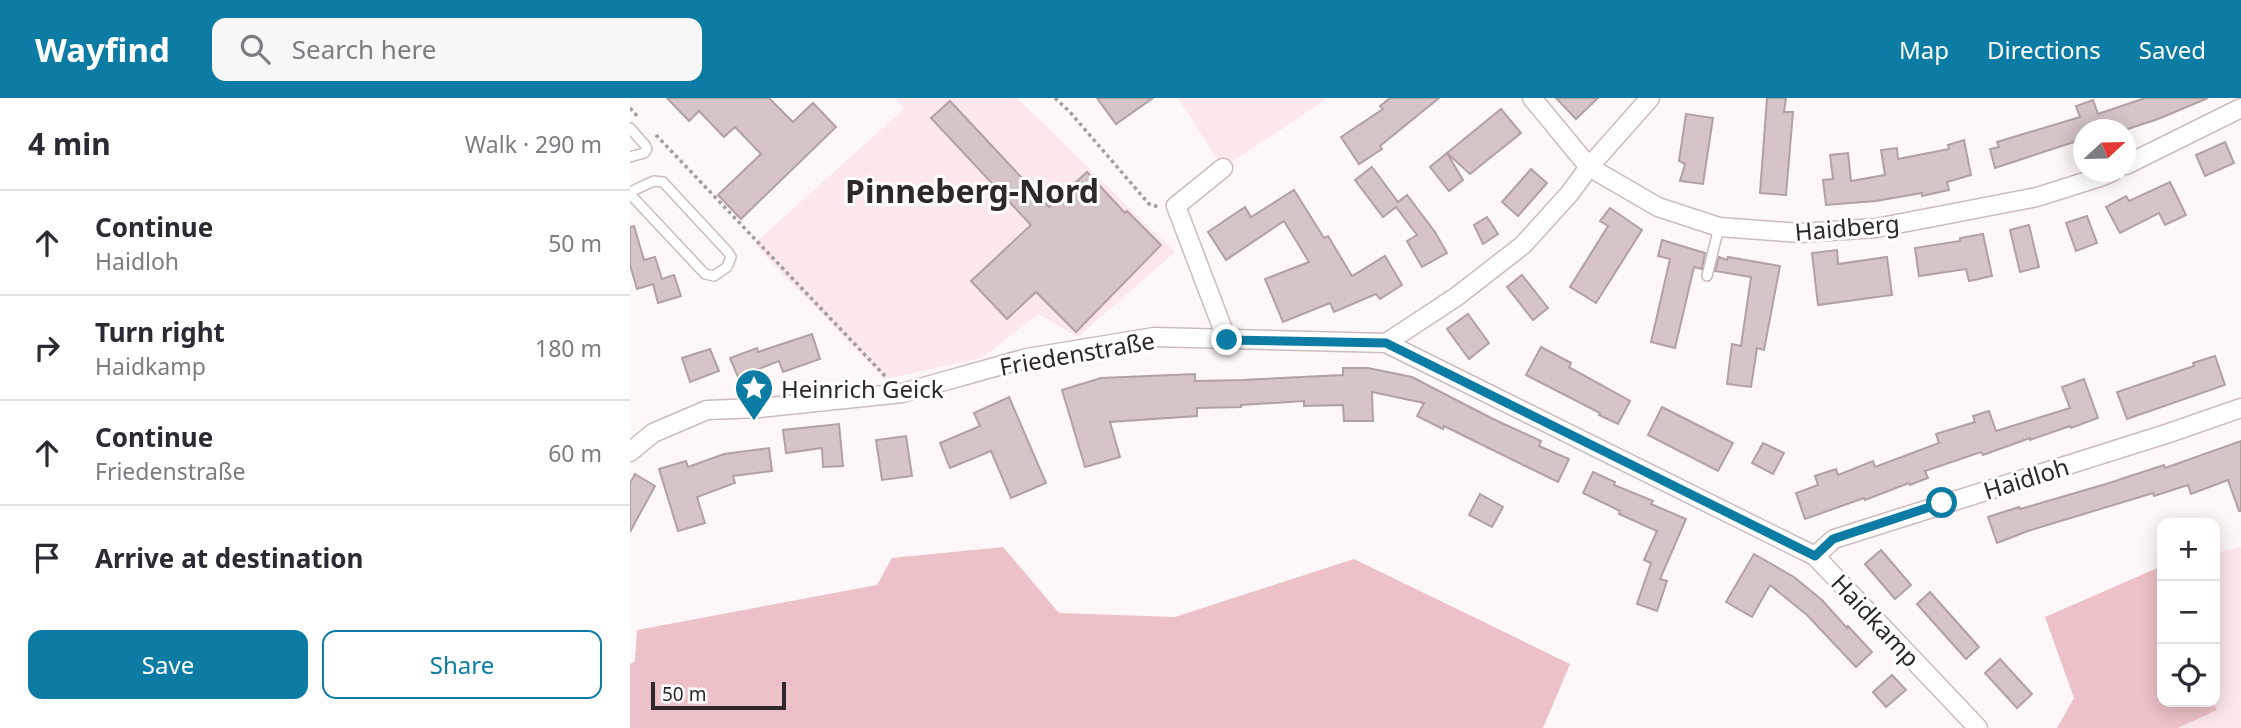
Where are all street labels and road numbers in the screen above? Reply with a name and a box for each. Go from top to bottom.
street label: Haidberg [1793,206,1901,248]
street label: Friedenstraße [997,323,1157,383]
street label: Haidloh [1979,449,2073,507]
street label: Haidkamp [1824,566,1928,674]

